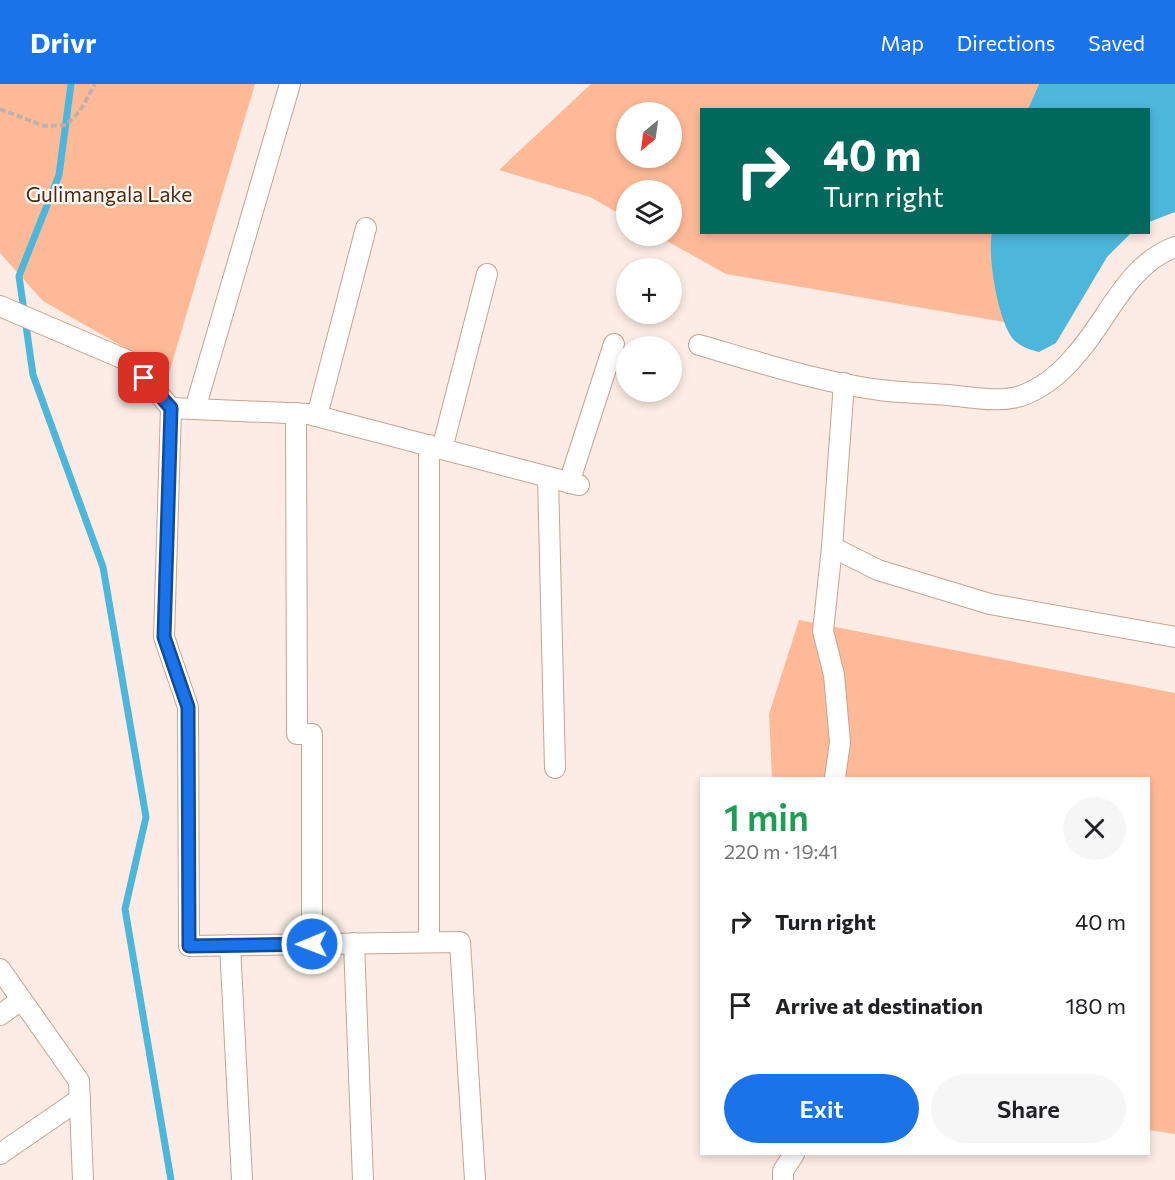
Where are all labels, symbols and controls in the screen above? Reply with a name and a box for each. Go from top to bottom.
text: Drivr [30,25,97,59]
text: Map [881,30,924,55]
text: Directions [957,30,1055,55]
text: Saved [1088,30,1145,55]
north arrow [616,102,682,168]
map controls [616,102,682,402]
text: 40 m [823,128,921,180]
icon: right [724,132,802,210]
button: layers [616,180,682,246]
text: Turn right [823,180,943,213]
park label: Gulimangala Lake [26,181,192,206]
button: + [616,258,682,324]
button: − [616,336,682,402]
pin [118,352,169,403]
icon: arrive [127,361,160,394]
text: 1 min [724,794,809,838]
button: close [1063,797,1126,860]
text: 220 m · 19:41 [724,839,838,863]
icon: right [724,905,757,938]
text: Turn right [775,908,876,935]
text: 40 m [1075,908,1126,935]
position arrow [280,912,344,976]
icon: arrive [724,989,757,1022]
text: Arrive at destination [775,992,983,1019]
text: 180 m [1065,992,1126,1019]
button: Exit [724,1074,919,1143]
button: Share [931,1074,1126,1143]

